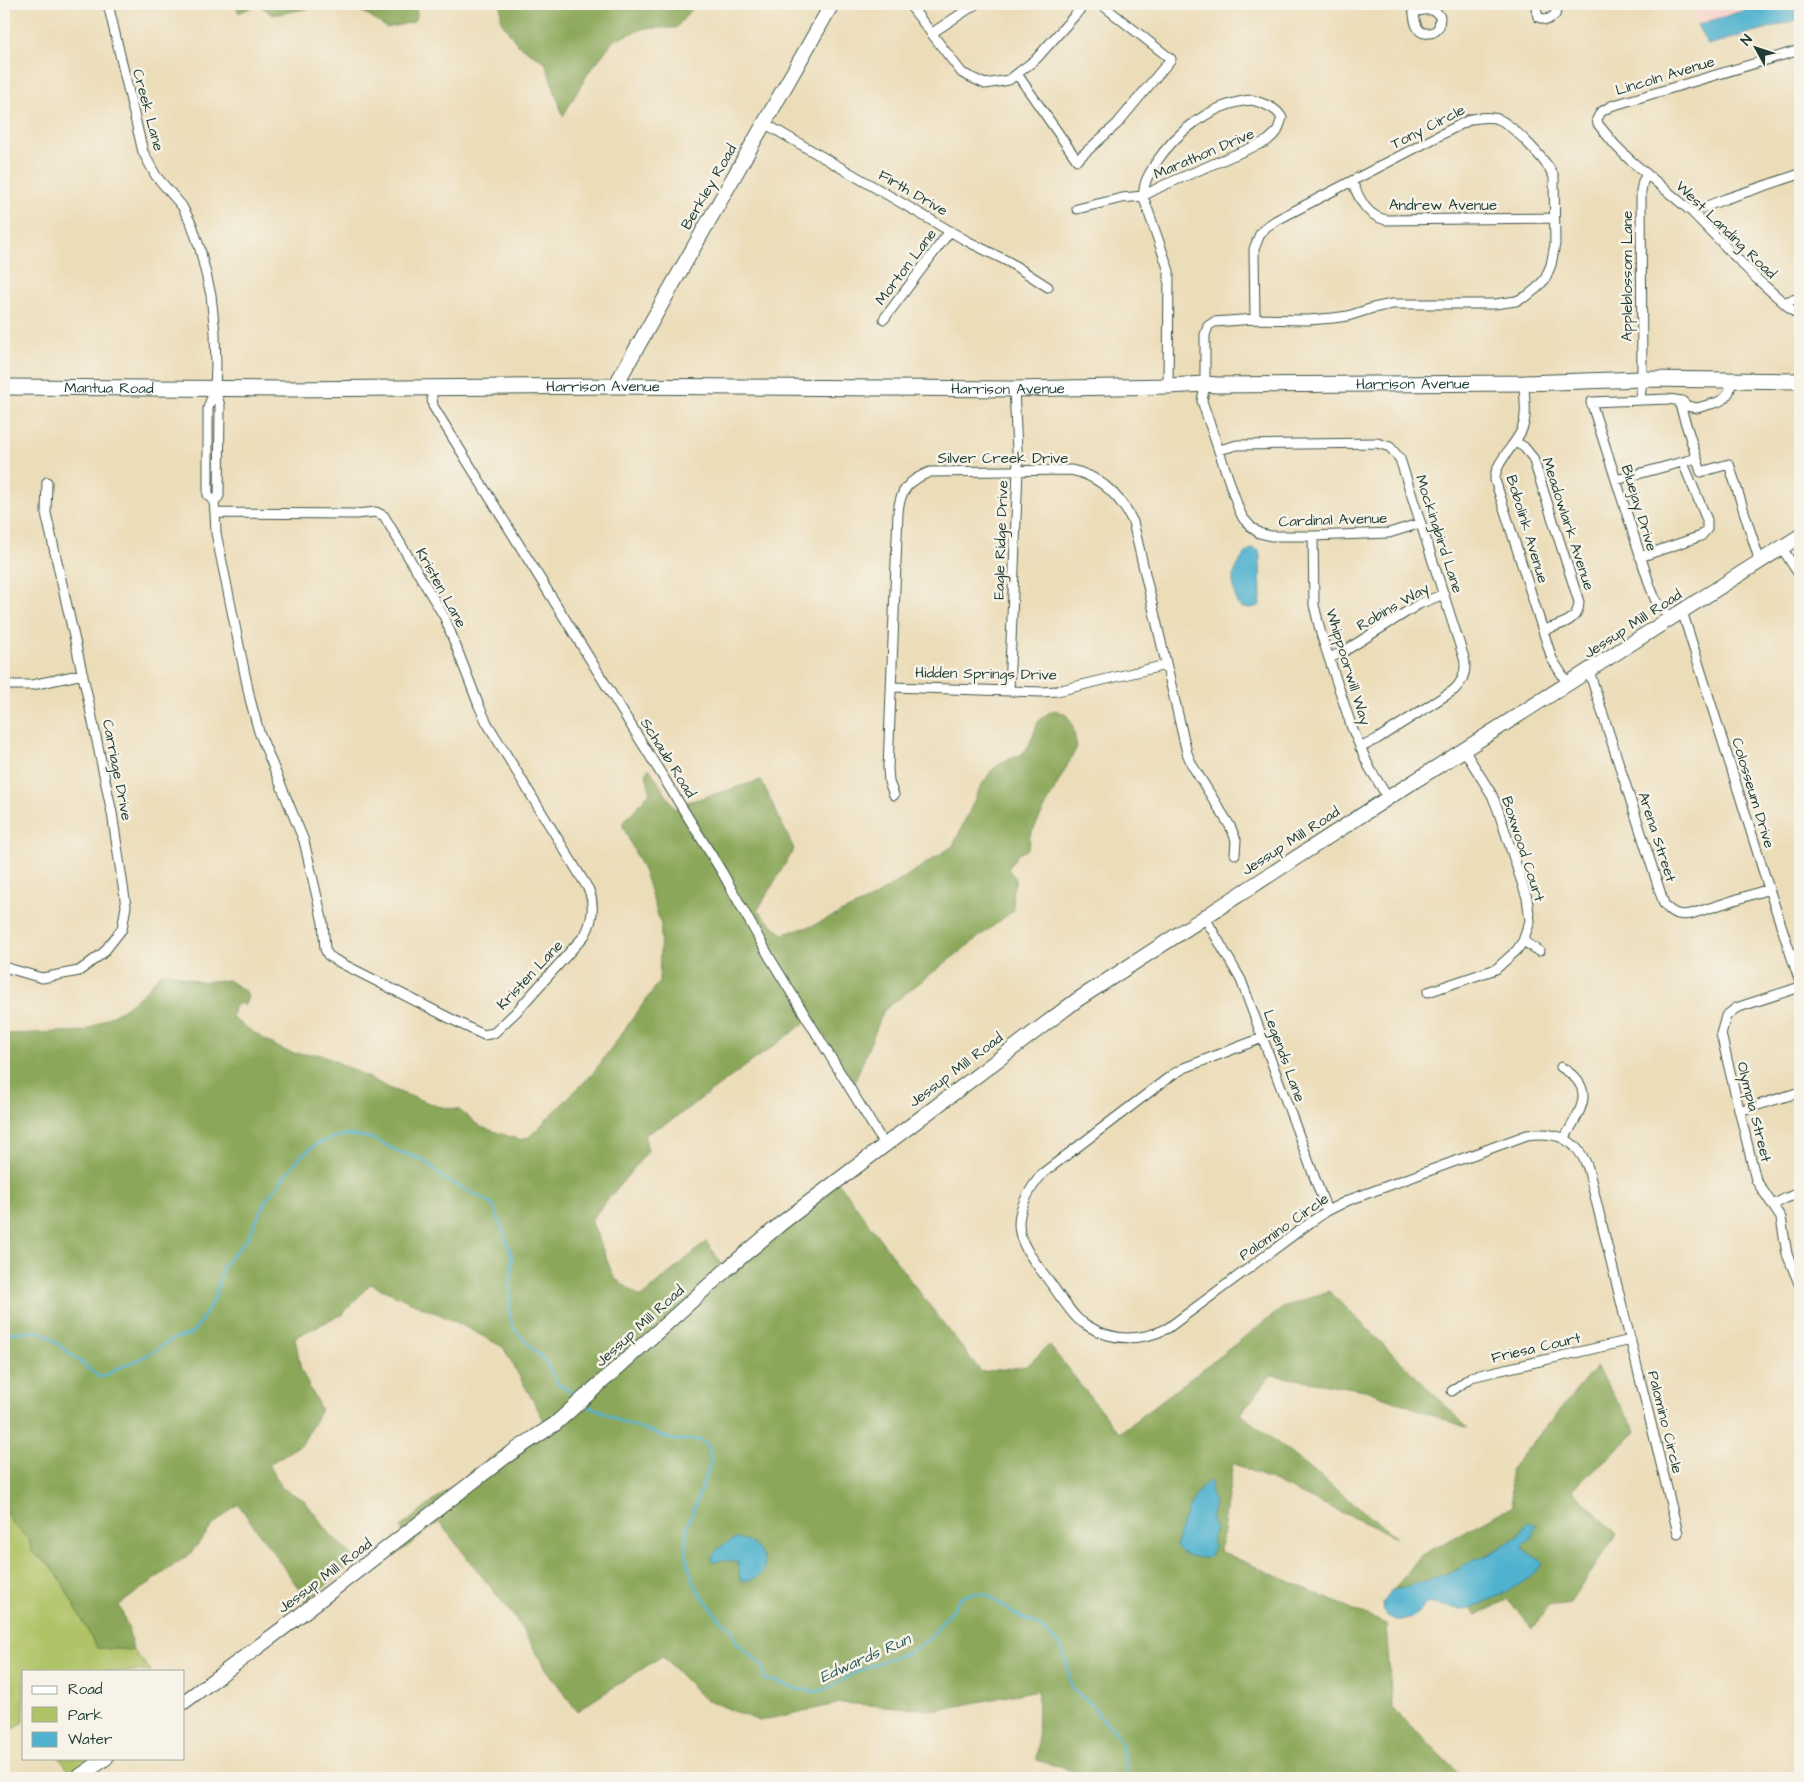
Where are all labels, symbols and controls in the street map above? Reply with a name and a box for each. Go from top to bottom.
north arrow [1732,22,1782,72]
text: N [1736,30,1757,50]
street label: Lincoln Avenue [1613,51,1717,101]
street label: Creek Lane [127,67,169,153]
street label: Tony Circle [1387,99,1469,156]
street label: Marathon Drive [1150,123,1258,185]
street label: Berkley Road [676,140,743,234]
street label: Firth Drive [875,165,951,221]
street label: West Landing Road [1670,176,1781,285]
street label: Andrew Avenue [1389,195,1497,216]
street label: Appleblossom Lane [1617,211,1638,341]
street label: Morton Lane [870,224,942,310]
street label: Harrison Avenue [1356,373,1470,395]
street label: Harrison Avenue [546,375,660,397]
street label: Mantua Road [64,377,154,399]
street label: Harrison Avenue [951,378,1065,400]
street label: Silver Creek Drive [938,448,1068,469]
street label: Meadowlark Avenue [1537,455,1599,593]
street label: Bluejay Drive [1615,462,1662,554]
street label: Mockingbird Lane [1409,472,1468,596]
street label: Bobolink Avenue [1501,472,1553,586]
street label: Eagle Ridge Drive [988,480,1015,600]
street label: Cardinal Avenue [1278,508,1388,532]
street label: Kristen Lane [410,544,472,632]
street label: Robins Way [1353,578,1434,637]
street label: Jessup Mill Road [1580,584,1686,664]
street label: Whippoorwill Way [1319,606,1376,728]
street label: Hidden Springs Drive [915,662,1057,687]
street label: Schaub Road [635,714,701,802]
street label: Carriage Drive [96,718,137,823]
street label: Colosseum Drive [1726,735,1780,851]
street label: Arena Street [1633,789,1681,885]
street label: Boxwood Court [1496,793,1550,905]
street label: Jessup Mill Road [1238,801,1344,881]
street label: Kristen Lane [492,935,568,1015]
street label: Legends Lane [1257,1007,1310,1105]
street label: Jessup Mill Road [905,1027,1008,1112]
street label: Olympia Street [1730,1060,1777,1165]
street label: Palomino Circle [1235,1188,1333,1266]
street label: Jessup Mill Road [591,1280,689,1372]
street label: Friesa Court [1489,1328,1583,1368]
street label: Palomino Circle [1642,1369,1688,1475]
street label: Jessup Mill Road [274,1533,377,1618]
water label: Edwards Run [816,1627,916,1688]
legend [22,1670,185,1760]
text: Road [68,1679,103,1700]
text: Park [68,1705,103,1726]
text: Water [68,1729,112,1750]

